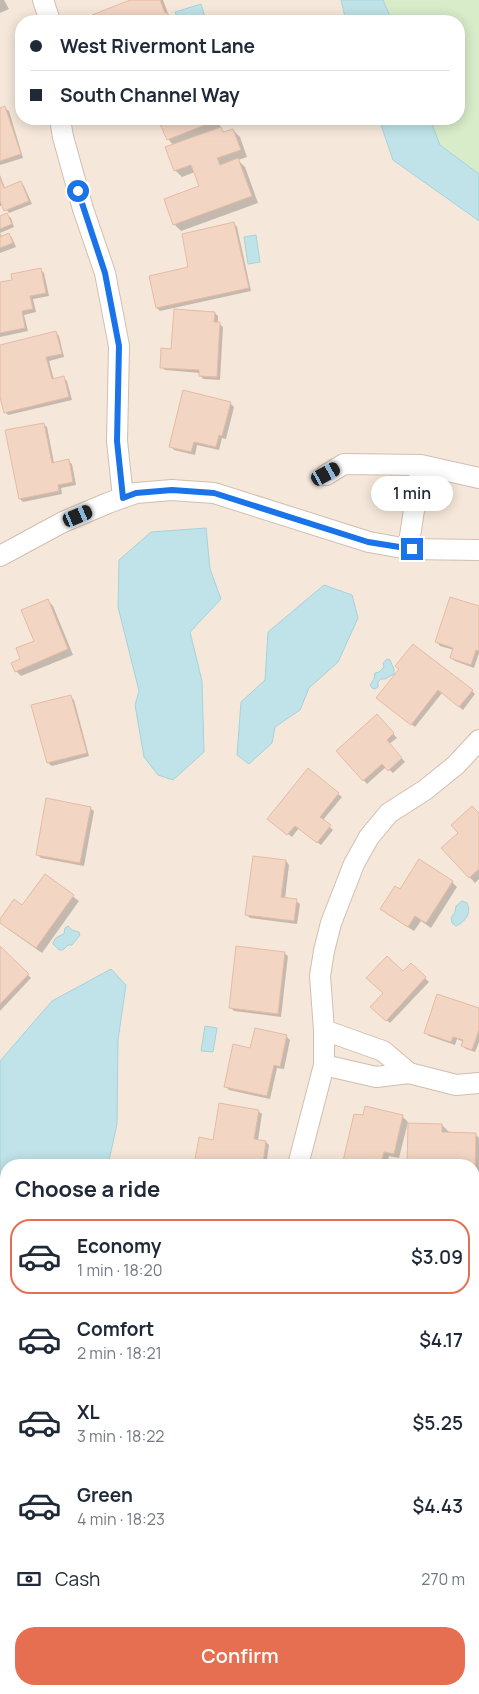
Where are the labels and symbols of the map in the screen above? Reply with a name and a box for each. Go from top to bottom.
route start [67,180,89,202]
car [309,460,342,488]
callout: 1 min [371,476,453,512]
car [61,503,94,529]
route end [401,538,423,560]

